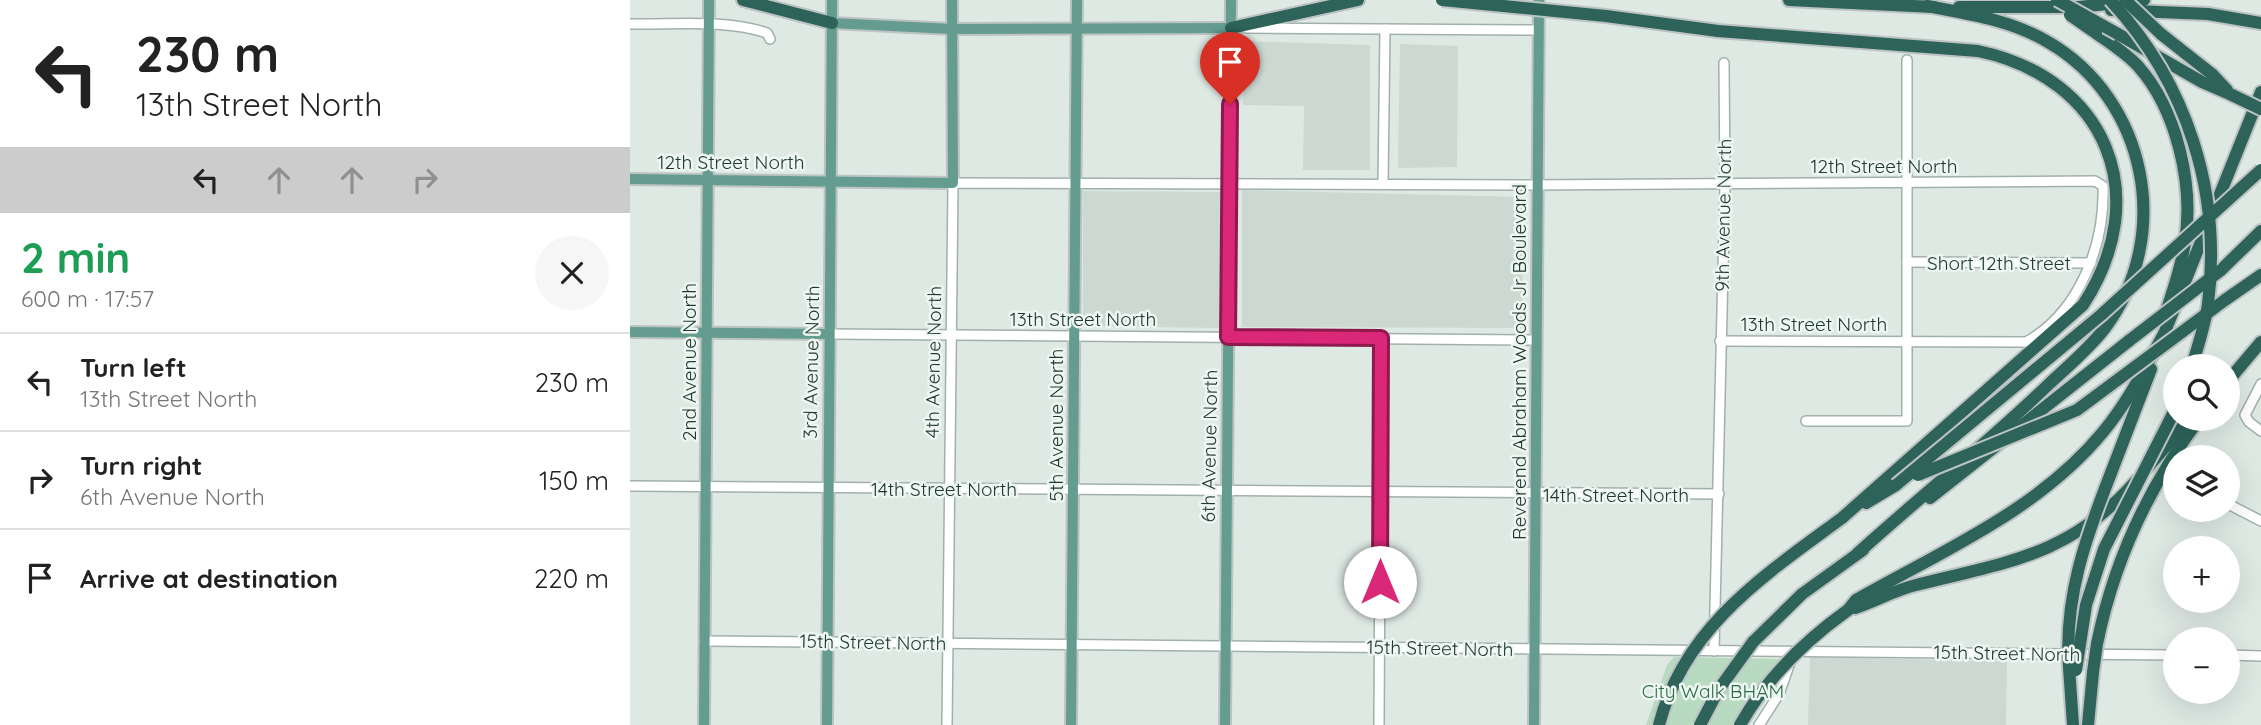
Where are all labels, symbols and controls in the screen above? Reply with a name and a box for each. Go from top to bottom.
text: 230 m [136,23,279,84]
icon: left [21,28,112,119]
pin [1200,32,1260,104]
icon: arrive [1211,43,1249,81]
text: 13th Street North [136,84,383,124]
street label: 9th Avenue North [1710,138,1736,292]
street label: 12th Street North [658,150,804,174]
street label: 12th Street North [1811,154,1957,178]
icon: left [187,161,225,199]
icon: ahead [260,161,298,199]
icon: ahead [333,161,371,199]
icon: right [406,161,444,199]
street label: Reverend Abraham Woods Jr Boulevard [1507,184,1531,540]
text: 2 min [21,231,130,284]
button: close [535,236,609,310]
street label: Short 12th Street [1927,251,2071,275]
street label: 2nd Avenue North [677,283,701,441]
text: 600 m · 17:57 [21,284,154,313]
street label: 3rd Avenue North [798,285,824,439]
street label: 4th Avenue North [920,286,946,438]
street label: 13th Street North [1010,307,1156,331]
street label: 13th Street North [1741,312,1887,336]
street label: 5th Avenue North [1044,349,1068,501]
text: Turn left [80,351,187,384]
map controls [2163,354,2240,704]
button: search [2163,354,2240,431]
icon: left [21,363,59,401]
text: 230 m [535,366,609,399]
street label: 6th Avenue North [1196,369,1222,523]
text: 13th Street North [80,384,257,413]
button: layers [2163,445,2240,522]
text: Turn right [80,449,202,482]
icon: right [21,461,59,499]
text: 150 m [539,464,609,497]
street label: 14th Street North [871,477,1017,501]
text: 6th Avenue North [80,482,265,511]
street label: 14th Street North [1543,483,1689,507]
button: + [2163,536,2240,613]
position arrow [1343,545,1417,619]
icon: arrive [21,559,59,597]
text: Arrive at destination [80,562,338,595]
text: 220 m [534,562,609,595]
button: − [2163,627,2240,704]
street label: 15th Street North [799,629,947,655]
street label: 15th Street North [1366,635,1514,661]
street label: 15th Street North [1933,640,2081,666]
park label: City Walk BHAM [1642,679,1784,703]

